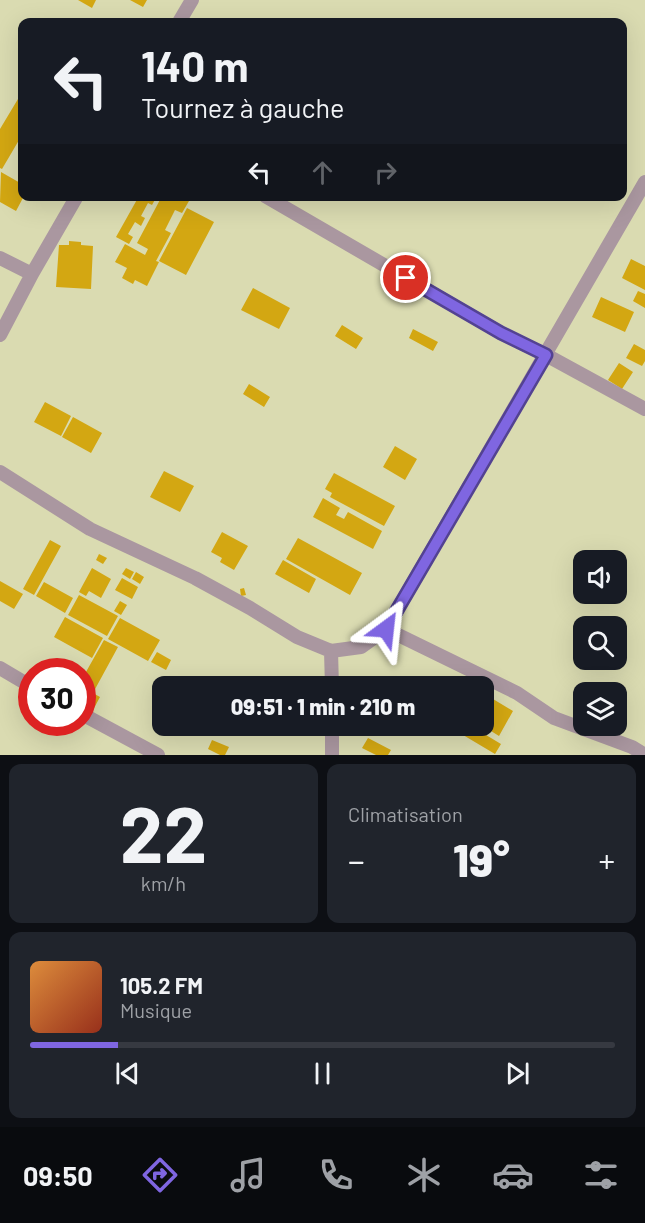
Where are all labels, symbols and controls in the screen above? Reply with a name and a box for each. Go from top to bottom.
text: 140 m [141,40,249,90]
icon: left [42,42,120,120]
text: Tournez à gauche [141,91,344,123]
icon: left [243,156,276,189]
icon: ahead [306,156,339,189]
icon: right [369,156,402,189]
pin [380,252,431,303]
icon: arrive [389,261,422,294]
map controls [573,550,627,736]
button: sound [573,550,627,604]
position arrow [354,597,418,661]
button: search [573,616,627,670]
speed limit sign: 30 [18,658,96,736]
button: layers [573,682,627,736]
text: 09:51 · 1 min · 210 m [231,693,415,719]
text: 22 [120,785,207,879]
text: Climatisation [348,802,463,826]
text: 19° [453,832,510,886]
text: − [348,840,365,880]
text: + [599,840,615,880]
text: km/h [141,871,186,895]
text: 105.2 FM [120,972,203,998]
text: Musique [120,998,192,1022]
icon: previous [111,1057,144,1090]
icon: pause [306,1057,339,1090]
icon: next [501,1057,534,1090]
icon: directions [139,1154,181,1196]
icon: music [227,1154,269,1196]
icon: phone [315,1154,357,1196]
icon: climate [403,1154,445,1196]
icon: car [492,1154,534,1196]
icon: filters [580,1154,622,1196]
text: 09:50 [23,1159,93,1191]

